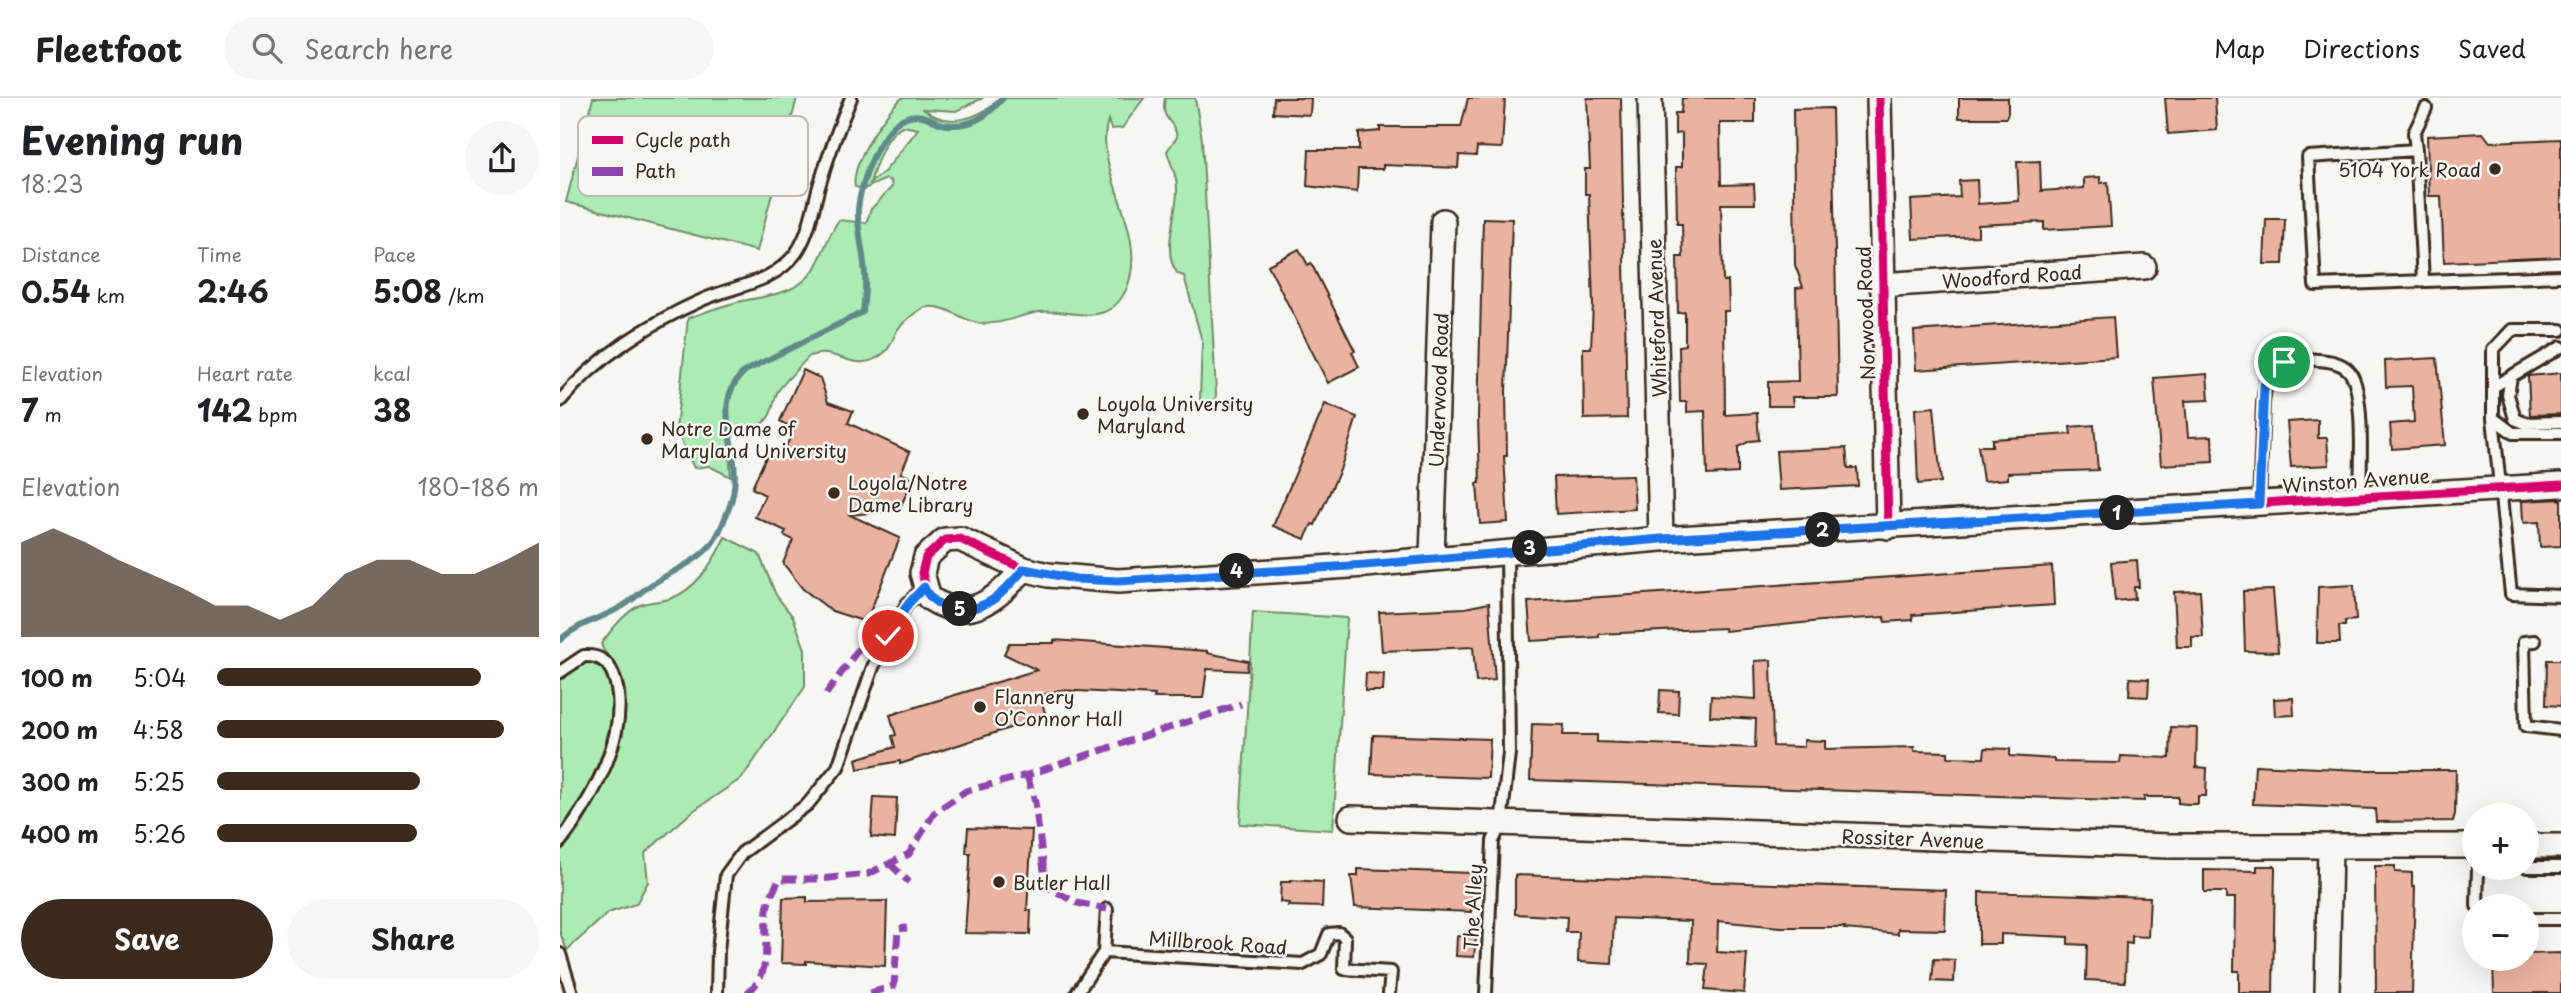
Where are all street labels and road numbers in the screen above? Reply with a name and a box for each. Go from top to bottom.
street label: Whiteford Avenue [1639,238,1673,398]
street label: Norwood Road [1849,246,1881,380]
street label: Woodford Road [1941,257,2083,295]
street label: Underwood Road [1421,312,1455,468]
street label: Winston Avenue [2281,461,2431,499]
street label: Rossiter Avenue [1841,822,1985,854]
street label: The Alley [1456,863,1488,951]
street label: Millbrook Road [1148,923,1288,961]

